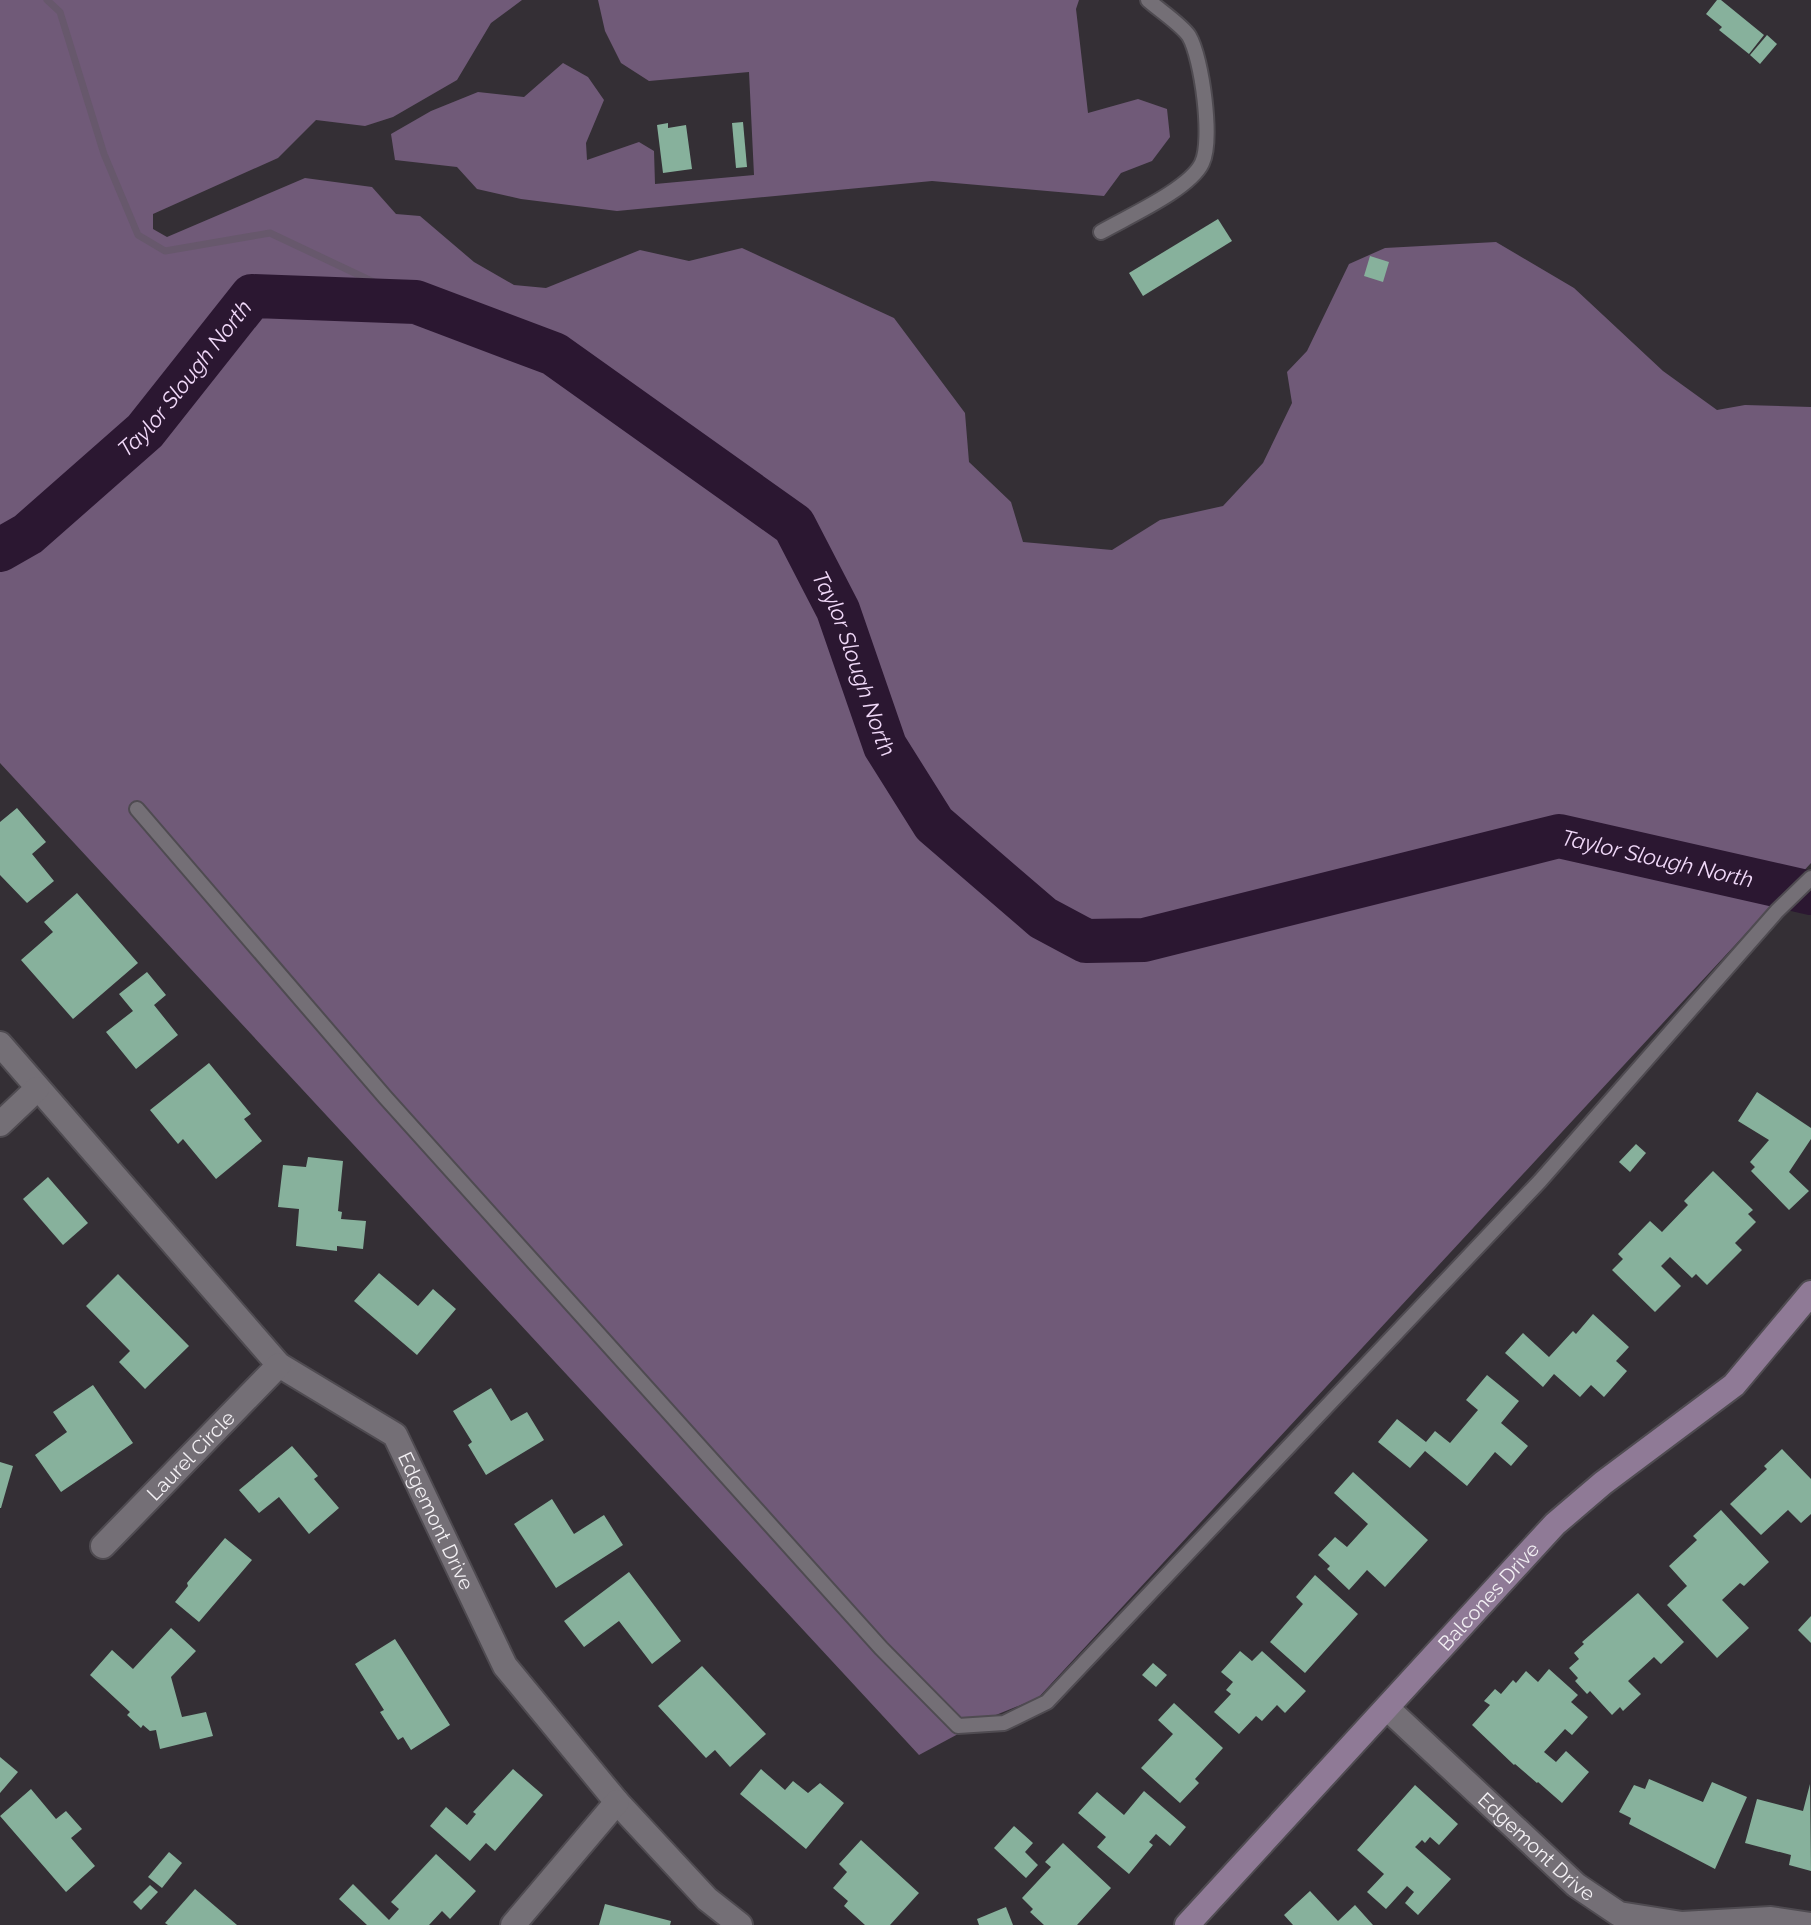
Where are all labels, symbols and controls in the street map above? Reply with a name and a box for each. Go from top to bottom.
water label: Taylor Slough North [112,295,257,462]
water label: Taylor Slough North [807,567,901,761]
water label: Taylor Slough North [1559,824,1756,893]
street label: Laurel Circle [142,1406,240,1506]
street label: Edgemont Drive [393,1448,479,1594]
street label: Balcones Drive [1433,1537,1544,1656]
street label: Edgemont Drive [1473,1787,1600,1906]

